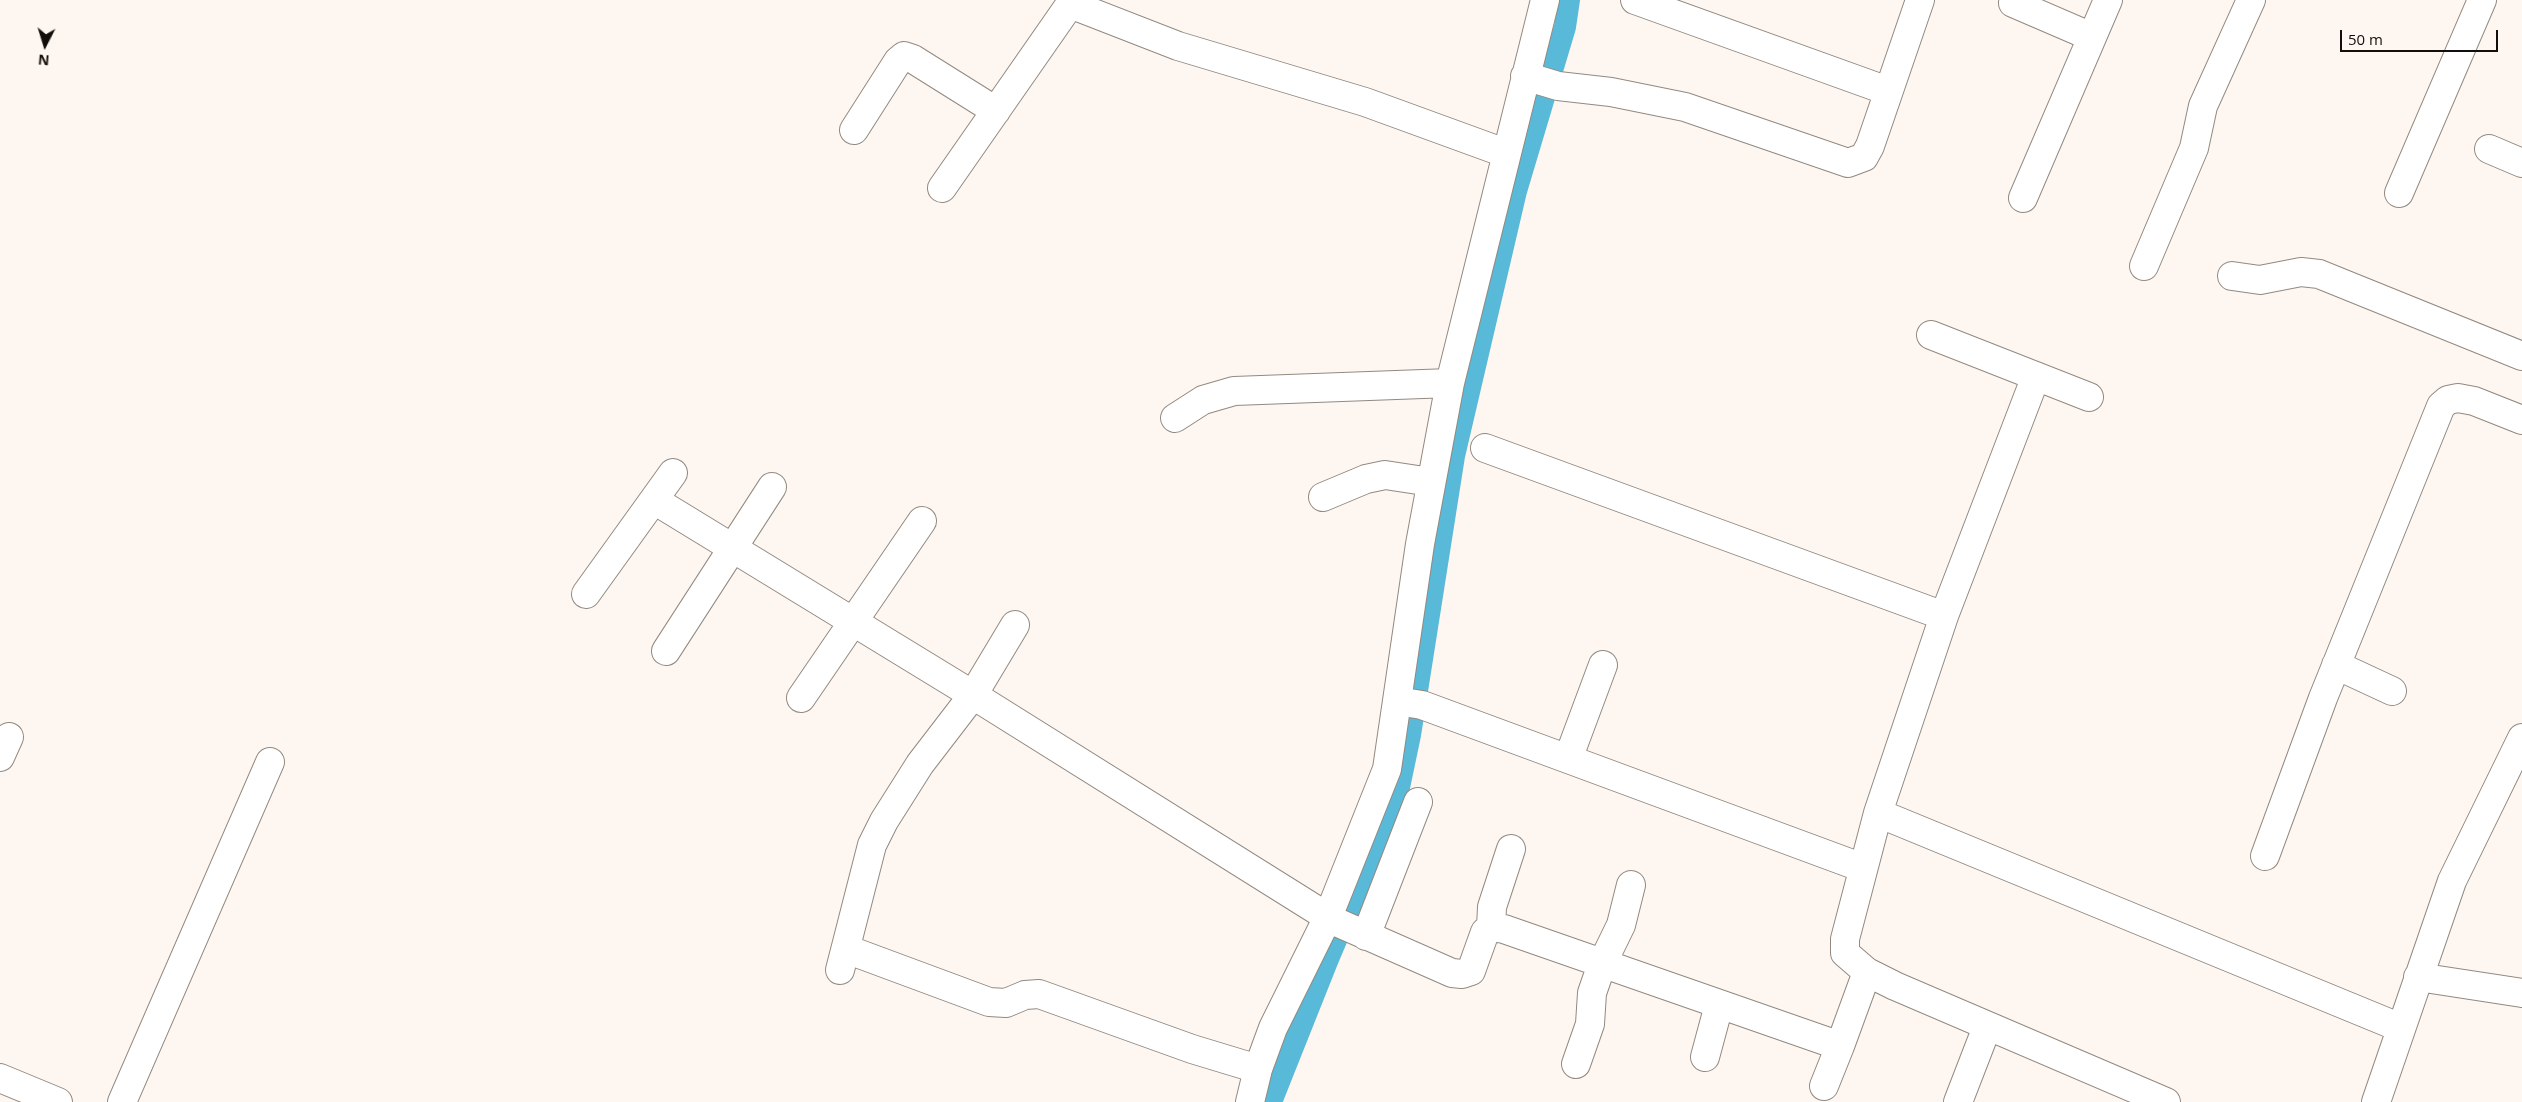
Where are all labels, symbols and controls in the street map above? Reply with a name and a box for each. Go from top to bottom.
north arrow [20,20,70,70]
scale bar [2342,20,2500,52]
text: 50 m [2348,29,2383,49]
text: N [37,50,50,70]

